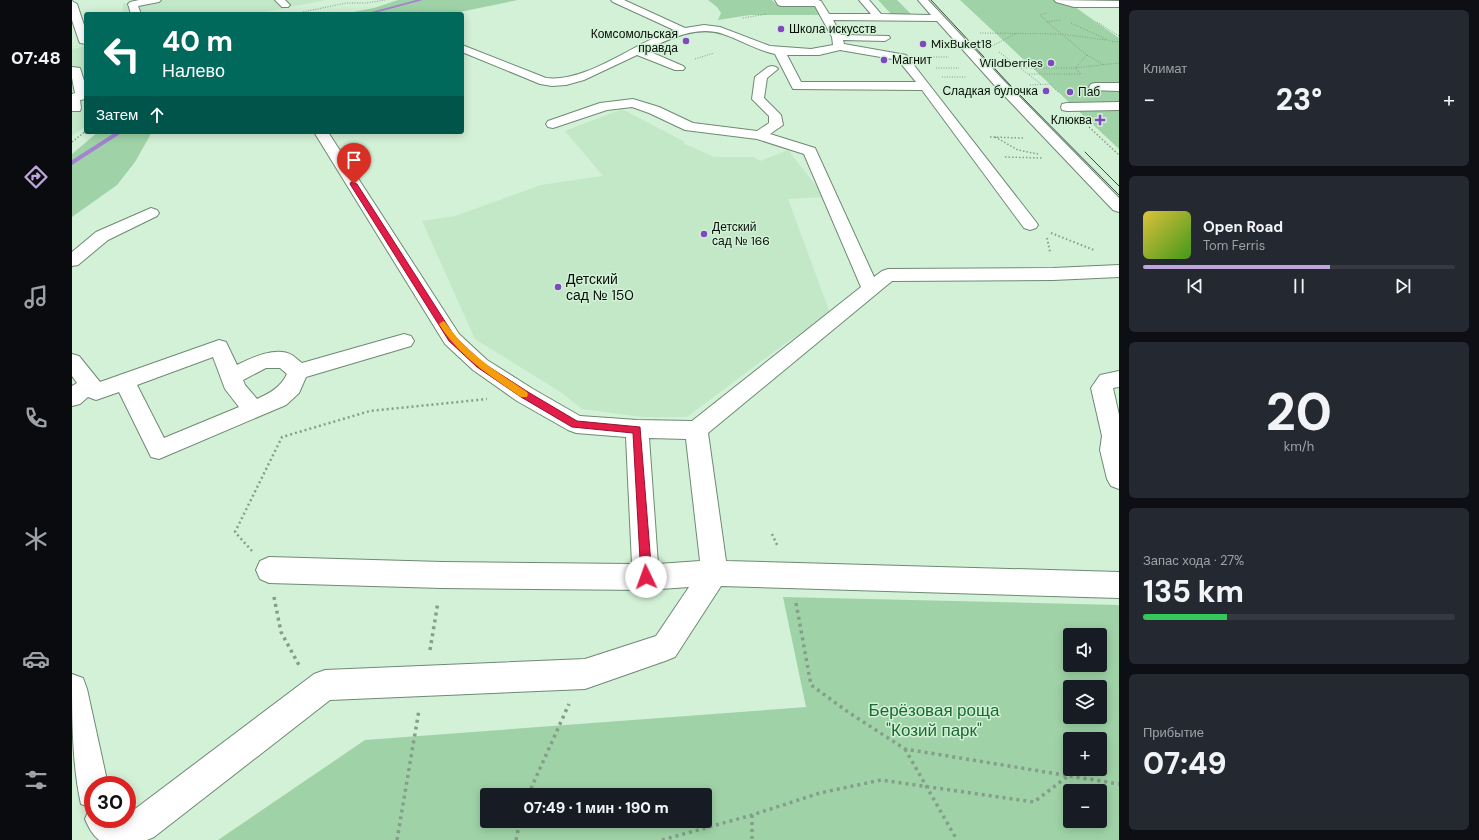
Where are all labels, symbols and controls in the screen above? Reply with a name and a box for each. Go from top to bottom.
place label: Школа искусств [789,21,877,37]
text: 40 m [162,23,233,60]
marker: Школа искусств [776,24,786,34]
place label: Комсомольская правда [591,26,678,56]
icon: left [96,28,148,80]
marker: Комсомольская правда [681,36,691,46]
place label: MixBuket18 [931,36,992,52]
marker: MixBuket18 [918,39,928,49]
text: 07:48 [11,46,61,70]
place label: Магнит [892,52,933,68]
marker: Магнит [879,55,889,65]
place label: Wildberries [979,55,1043,71]
marker: Wildberries [1046,58,1056,68]
text: Налево [162,59,225,83]
text: Климат [1143,60,1187,77]
text: 23° [1276,80,1322,119]
place label: Сладкая булочка [942,83,1038,99]
place label: Паб [1078,84,1100,100]
text: − [1143,85,1155,114]
text: + [1443,85,1455,114]
marker: Сладкая булочка [1041,86,1051,96]
marker: Паб [1065,87,1075,97]
icon: ahead [146,104,168,126]
text: Затем [96,105,138,125]
place label: Клюква [1051,112,1092,128]
marker: Клюква [1095,115,1105,125]
pin [337,143,371,184]
icon: arrive [343,149,365,171]
icon: directions [22,163,50,191]
text: Open Road [1203,217,1283,237]
place label: Детский сад № 166 [712,219,770,249]
marker: Детский сад № 166 [699,229,709,239]
text: Tom Ferris [1203,237,1265,254]
place label: Детский сад № 150 [566,270,634,304]
icon: previous [1184,275,1206,297]
icon: pause [1288,275,1310,297]
icon: next [1392,275,1414,297]
marker: Детский сад № 150 [553,282,563,292]
icon: music [22,283,50,311]
text: 20 [1266,378,1332,446]
icon: phone [22,404,50,432]
text: km/h [1284,438,1314,455]
icon: climate [22,525,50,553]
text: Запас хода · 27% [1143,552,1244,569]
position arrow [625,556,667,598]
text: 135 km [1143,572,1244,611]
map controls [1063,628,1107,828]
button: sound [1063,628,1107,672]
icon: car [22,645,50,673]
button: layers [1063,680,1107,724]
park label: Берёзовая роща "Козий парк" [869,699,1000,741]
text: Прибытие [1143,724,1204,741]
button: + [1063,732,1107,776]
text: 07:49 [1143,744,1227,783]
icon: filters [22,766,50,794]
speed limit sign: 30 [84,776,136,828]
button: − [1063,784,1107,828]
text: 07:49 · 1 мин · 190 m [523,798,669,818]

